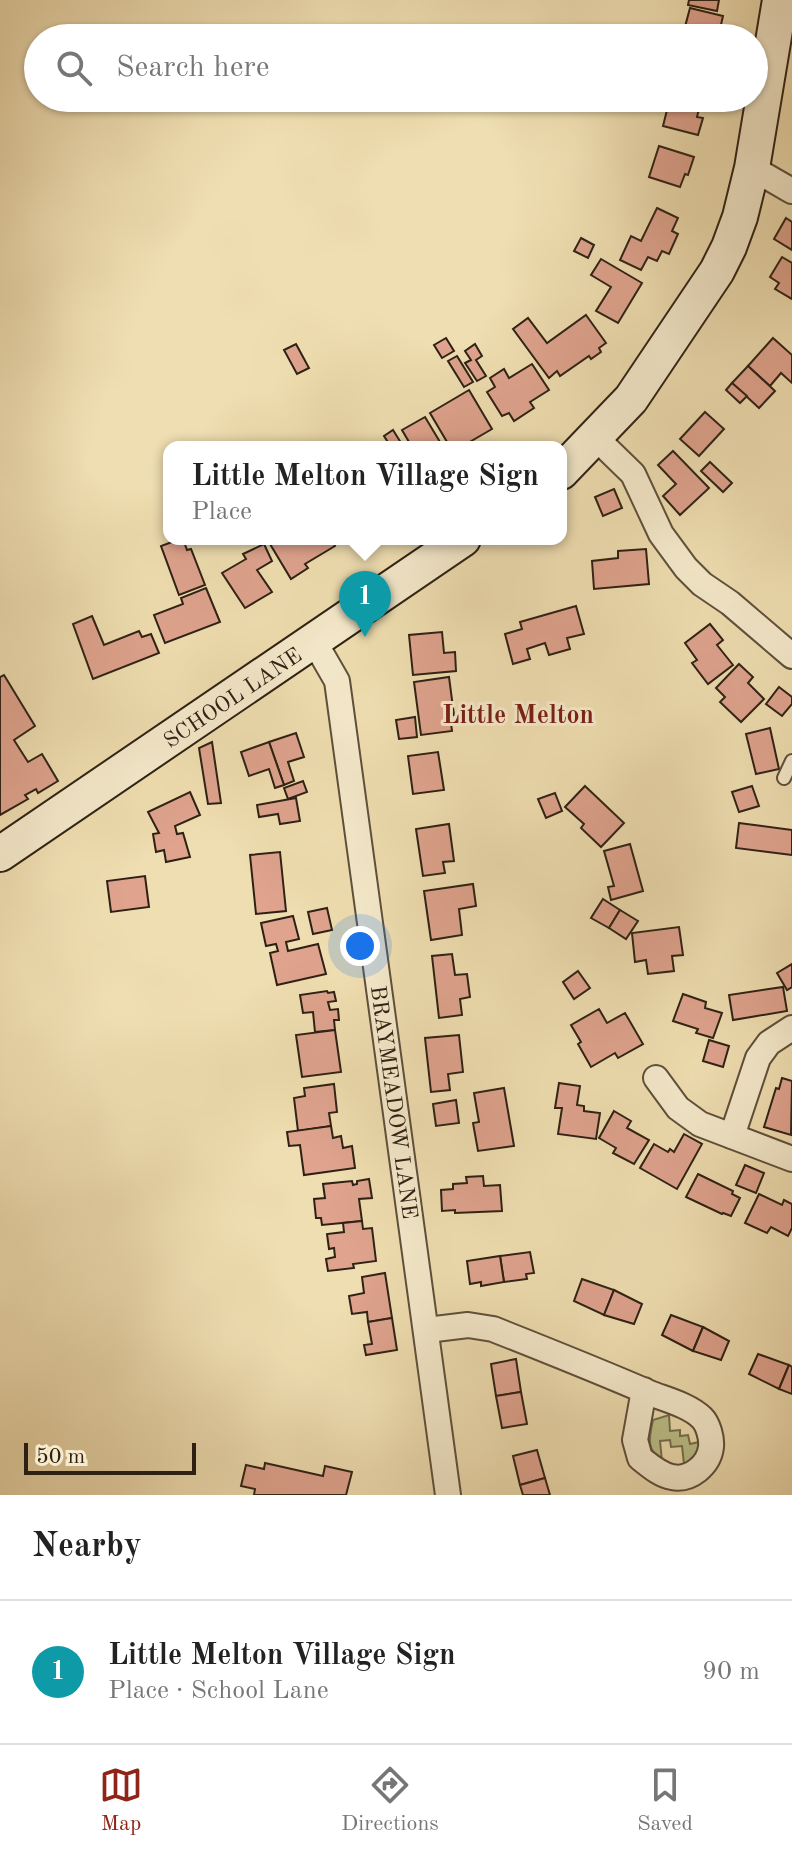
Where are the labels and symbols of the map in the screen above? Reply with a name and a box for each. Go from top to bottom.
pin: 1 [339,571,391,637]
street label: SCHOOL LANE [160,644,306,753]
district label: Little Melton [442,703,594,729]
your location [340,926,380,966]
street label: BRAYMEADOW LANE [366,984,420,1220]
scale bar [24,1439,196,1475]

